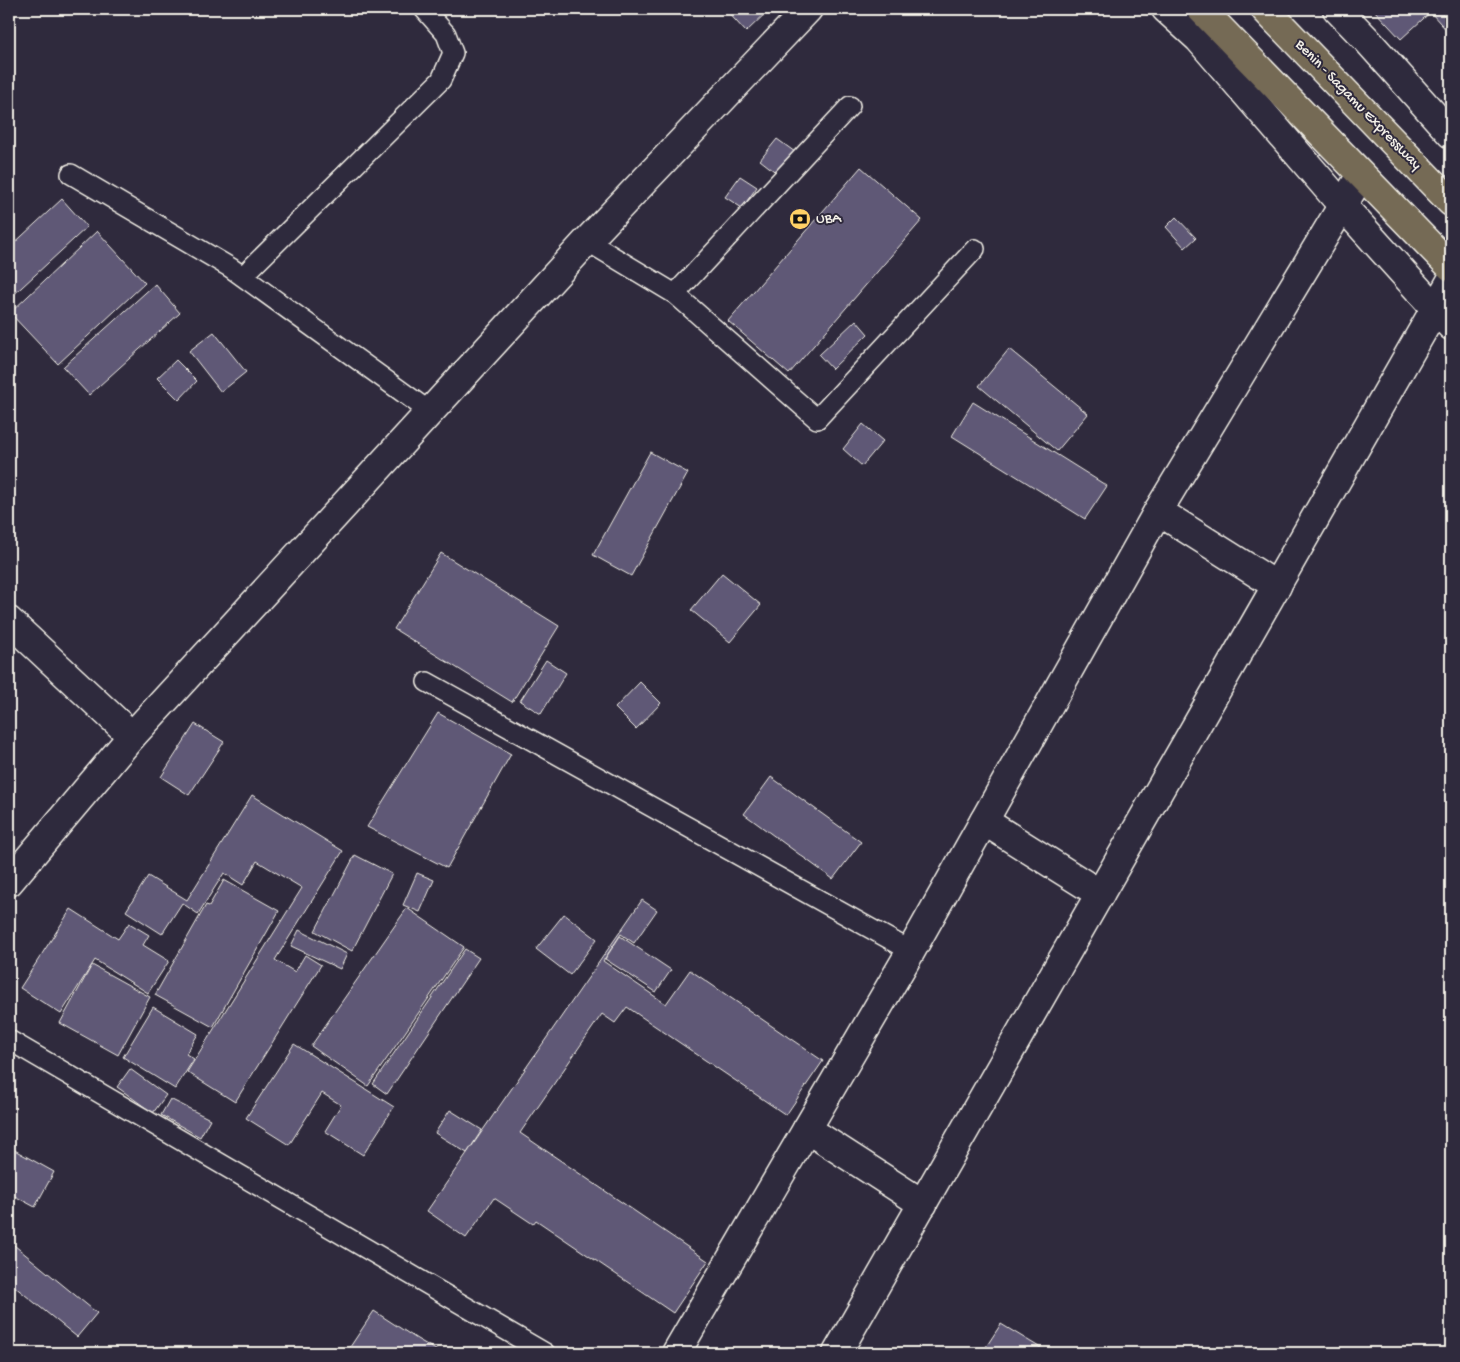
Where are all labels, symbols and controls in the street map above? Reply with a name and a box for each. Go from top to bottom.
street label: Benin - Sagamu Expressway [1290,35,1425,174]
bank icon: UBA [788,207,812,231]
place label: UBA [816,210,842,228]

